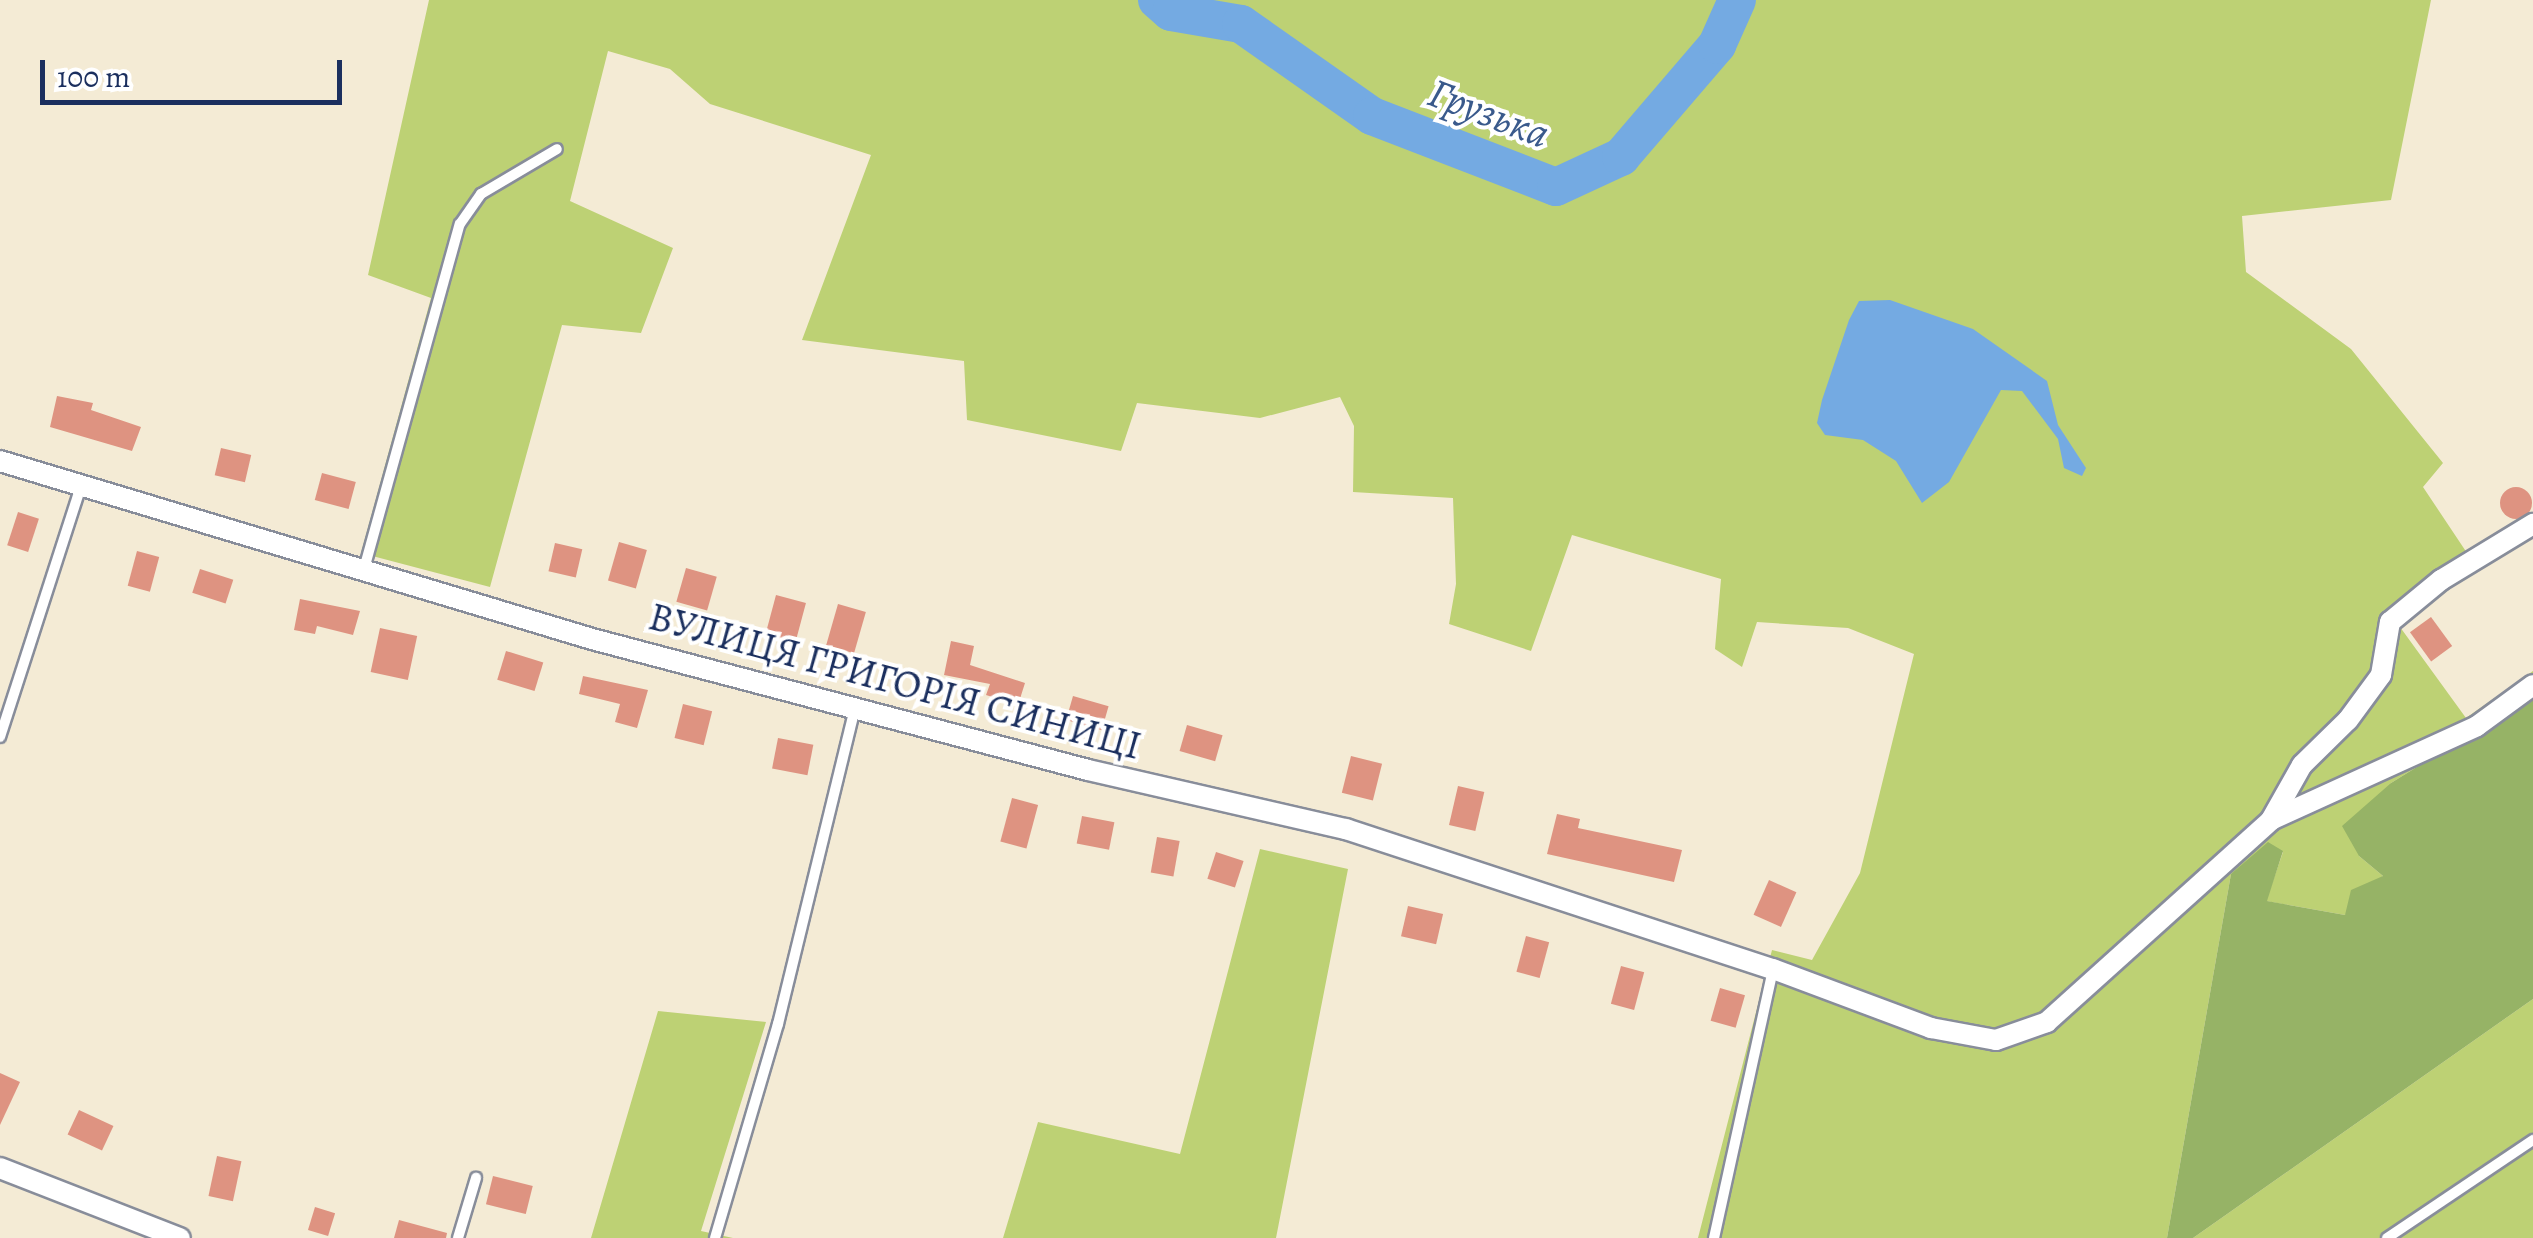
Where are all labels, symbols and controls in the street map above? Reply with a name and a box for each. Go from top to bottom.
scale bar [45,40,348,102]
text: 100 m [57,57,130,97]
water label: Грузька [1421,67,1557,159]
street label: ВУЛИЦЯ ГРИГОРІЯ СИНИЦІ [644,592,1146,770]

